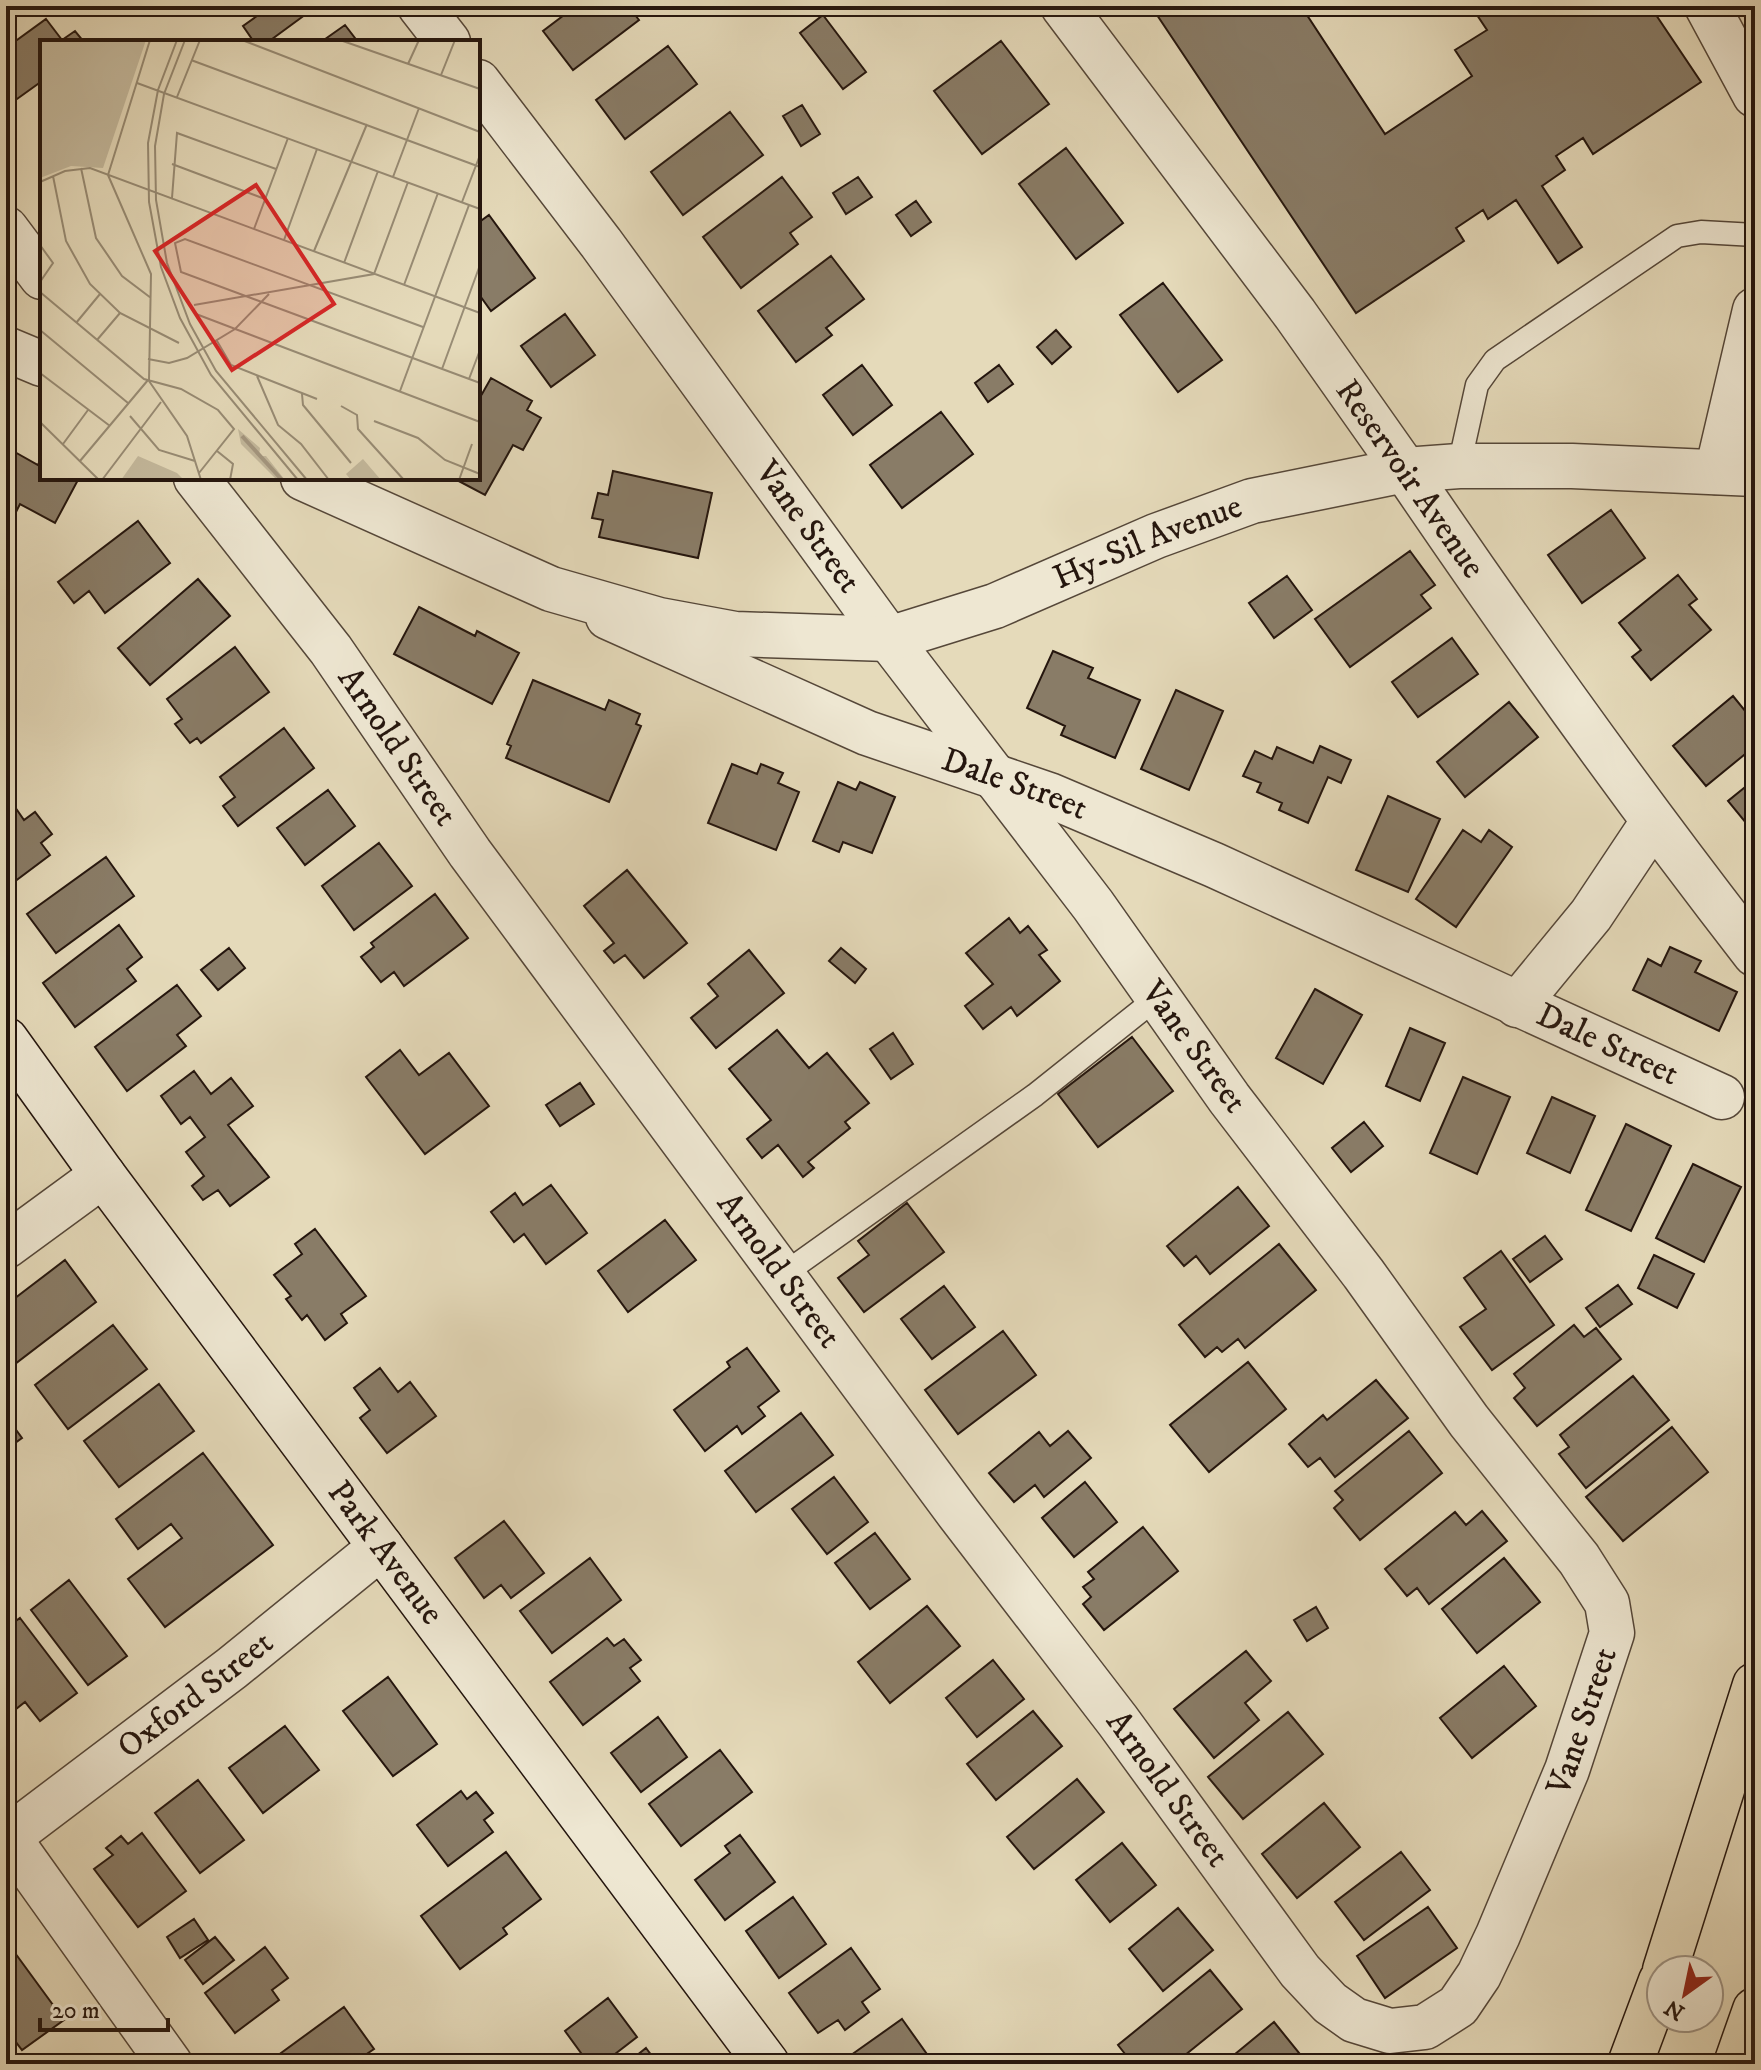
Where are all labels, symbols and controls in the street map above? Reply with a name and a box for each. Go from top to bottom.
inset map [40,40,480,480]
street label: Reservoir Avenue [1326,371,1494,587]
street label: Vane Street [745,452,870,601]
street label: Hy-Sil Avenue [1047,485,1248,599]
street label: Arnold Street [328,659,466,834]
street label: Dale Street [936,739,1094,830]
street label: Vane Street [1131,972,1256,1121]
street label: Dale Street [1530,994,1685,1095]
street label: Arnold Street [707,1184,850,1357]
street label: Park Avenue [318,1473,453,1633]
street label: Oxford Street [109,1622,282,1768]
street label: Vane Street [1537,1642,1627,1803]
street label: Arnold Street [1097,1703,1238,1876]
north arrow [1645,1954,1725,2034]
scale bar [40,1982,168,2032]
text: N [1660,1993,1690,2026]
text: 20 m [52,1996,100,2026]

